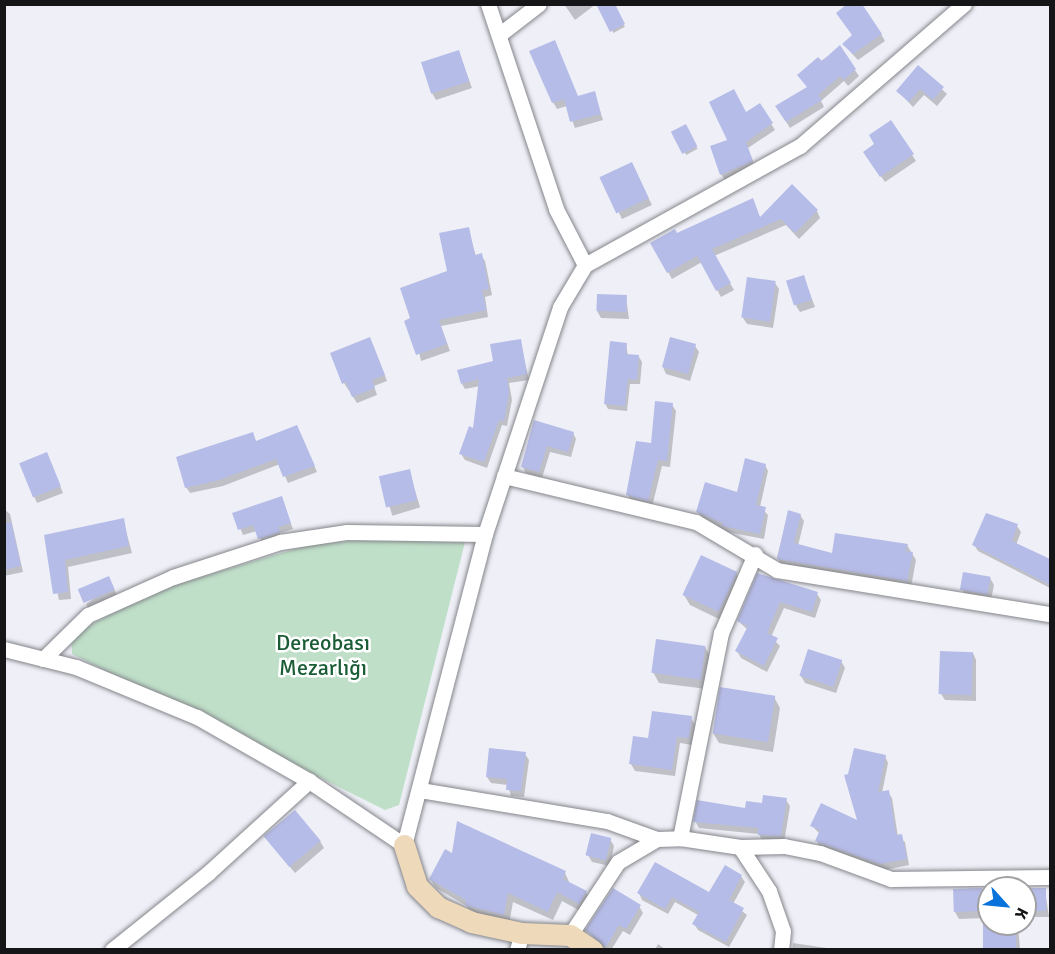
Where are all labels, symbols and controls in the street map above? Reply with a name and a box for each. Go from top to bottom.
park label: Dereobası Mezarlığı [276,629,370,680]
north arrow [977,876,1037,936]
text: K [1010,904,1032,922]

